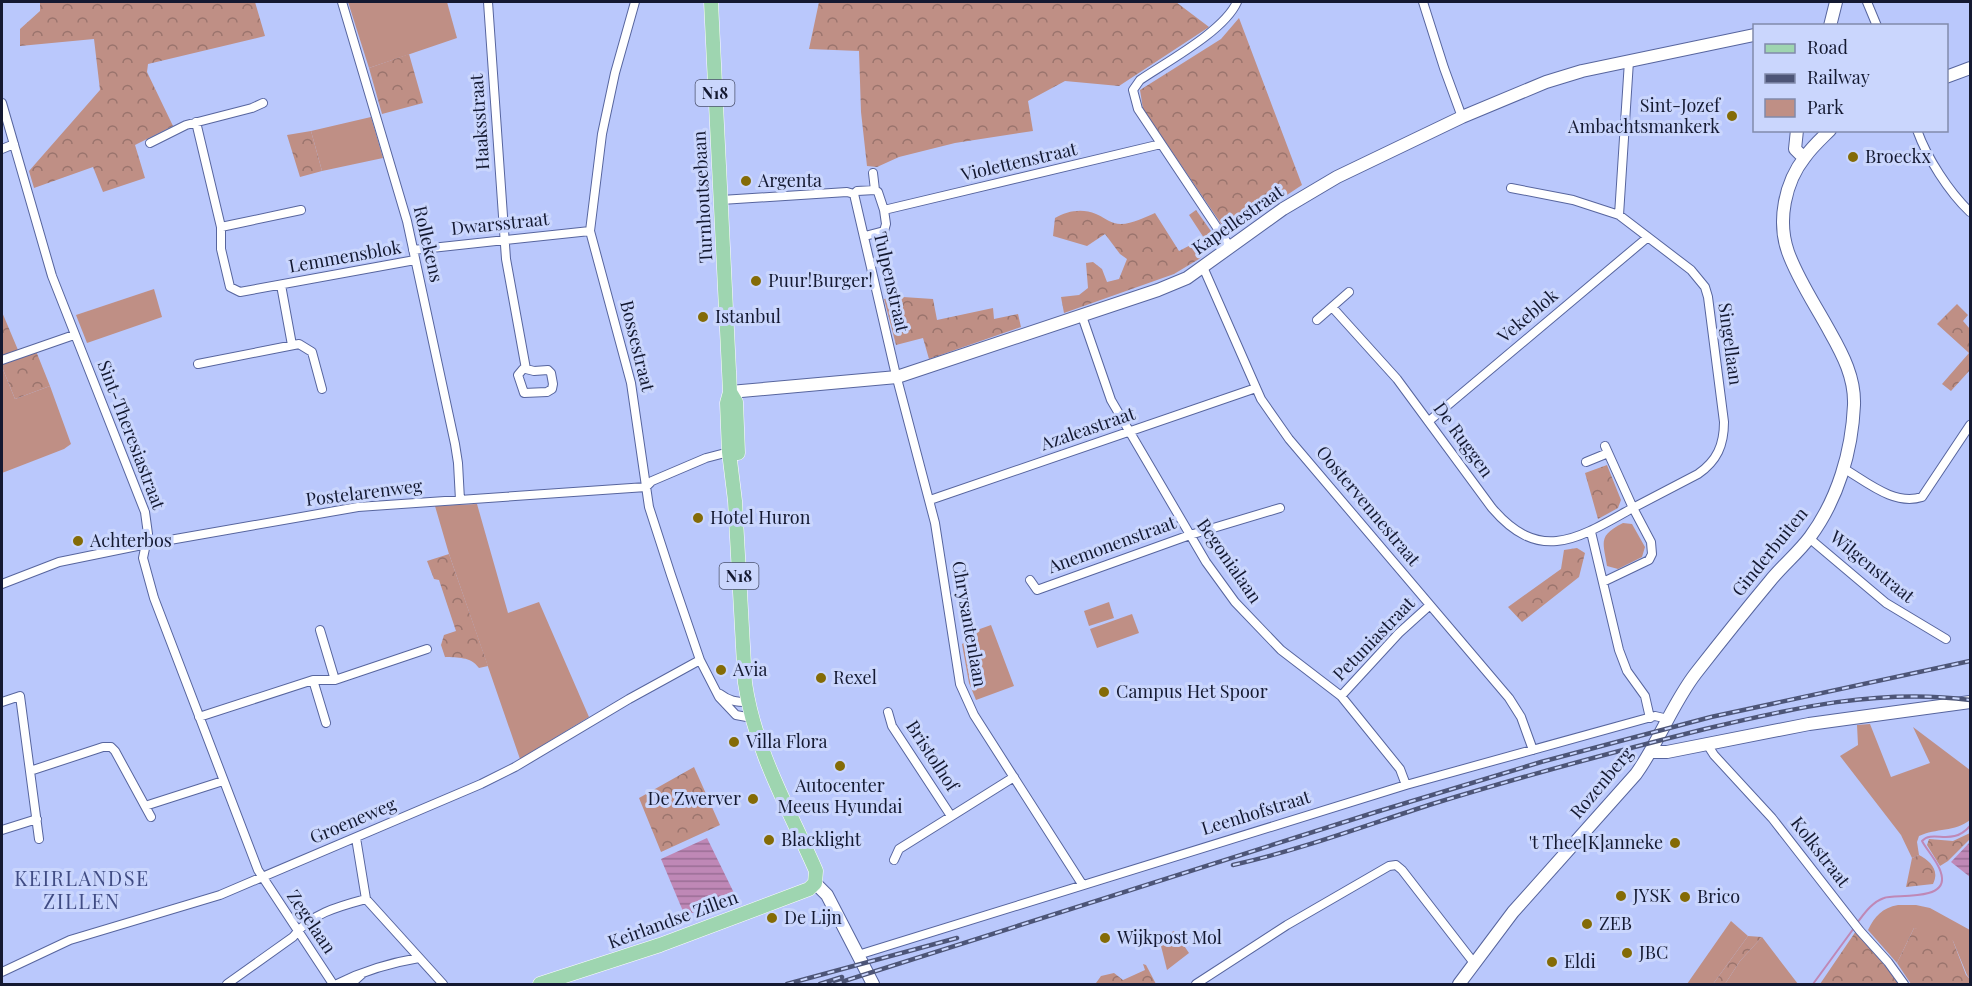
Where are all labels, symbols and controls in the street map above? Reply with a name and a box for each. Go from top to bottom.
legend [1753,24,1948,132]
text: Road [1807,35,1848,59]
text: Railway [1807,65,1870,89]
street label: Haaksstraat [464,73,494,171]
road number: N18 [696,80,734,106]
place label: Sint-Jozef Ambachtsmankerk [1567,93,1722,138]
text: Park [1807,95,1844,119]
marker: Sint-Jozef Ambachtsmankerk [1725,109,1739,123]
street label: Turnhoutsebaan [687,130,717,264]
street label: Violettenstraat [957,136,1080,186]
place label: Broeckx [1865,144,1931,168]
marker: Broeckx [1846,150,1860,164]
place label: Argenta [757,168,822,192]
marker: Argenta [739,174,753,188]
street label: Kapellestraat [1187,179,1288,259]
street label: Rollekens [409,203,449,284]
street label: Dwarsstraat [450,206,551,240]
street label: Tulpenstraat [869,229,915,335]
street label: Lemmensblok [287,234,403,278]
place label: Puur!Burger! [768,268,873,292]
marker: Puur!Burger! [749,274,763,288]
street label: Vekeblok [1491,283,1563,348]
street label: Bossestraat [615,298,661,394]
street label: Singellaan [1713,301,1749,387]
place label: Istanbul [715,304,781,328]
marker: Istanbul [696,310,710,324]
street label: Sint-Theresiastraat [92,357,172,513]
street label: De Ruggen [1428,397,1499,482]
street label: Azaleastraat [1036,400,1139,456]
street label: Oostervennestraat [1311,440,1427,571]
street label: Postelarenweg [304,473,424,511]
street label: Ginderbuiten [1726,502,1813,601]
place label: Hotel Huron [710,505,811,529]
street label: Anemonenstraat [1043,510,1179,579]
marker: Hotel Huron [691,511,705,525]
street label: Begonialaan [1192,513,1268,608]
street label: Wilgenstraat [1825,524,1920,608]
place label: Achterbos [89,528,172,552]
marker: Achterbos [71,534,85,548]
street label: Chrysantenlaan [947,559,993,689]
road number: N18 [720,563,758,589]
street label: Petuniastraat [1327,591,1420,685]
place label: Avia [732,657,767,681]
marker: Avia [714,663,728,677]
place label: Rexel [833,665,877,689]
marker: Rexel [814,671,828,685]
place label: Campus Het Spoor [1116,679,1268,703]
marker: Campus Het Spoor [1097,685,1111,699]
street label: Bristolhof [901,715,966,797]
place label: Villa Flora [745,729,828,753]
marker: Villa Flora [727,735,741,749]
street label: Rozenberg [1564,741,1639,823]
marker: Autocenter Meeus Hyundai [833,759,847,773]
place label: Autocenter Meeus Hyundai [778,773,902,818]
street label: Leenhofstraat [1198,784,1314,840]
place label: De Zwerver [647,786,741,810]
street label: Groeneweg [306,791,400,849]
marker: De Zwerver [746,792,760,806]
street label: Kolkstraat [1786,811,1856,892]
place label: Blacklight [781,827,862,851]
place label: 't Thee[K]anneke [1529,830,1663,854]
marker: Blacklight [762,833,776,847]
marker: 't Thee[K]anneke [1668,836,1682,850]
district label: KEIRLANDSE ZILLEN [14,864,150,914]
place label: JYSK [1632,883,1671,907]
street label: Keirlandse Zillen [604,884,741,954]
place label: Brico [1697,884,1740,908]
street label: Zegelaan [282,885,342,958]
marker: JYSK [1614,889,1628,903]
marker: Brico [1678,890,1692,904]
place label: De Lijn [784,905,842,929]
marker: De Lijn [765,911,779,925]
place label: ZEB [1599,911,1632,935]
marker: ZEB [1580,917,1594,931]
place label: Wijkpost Mol [1116,925,1222,949]
marker: Wijkpost Mol [1098,931,1112,945]
place label: JBC [1638,940,1668,964]
marker: JBC [1620,946,1634,960]
place label: Eldi [1564,949,1596,973]
marker: Eldi [1545,955,1559,969]

